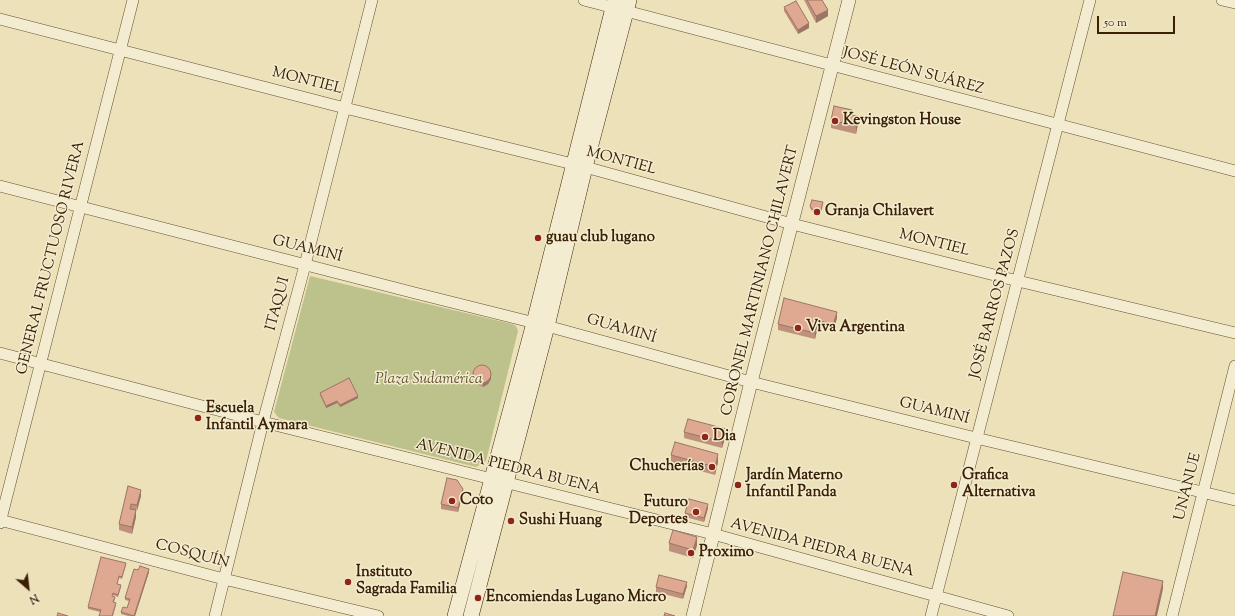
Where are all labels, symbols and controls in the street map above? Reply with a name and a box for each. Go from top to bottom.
scale bar [1099,8,1177,34]
text: 50 m [1104,14,1127,32]
street label: JOSÉ LEÓN SUÁREZ [841,45,985,99]
street label: MONTIEL [270,65,344,99]
place label: Kevingston House [843,112,961,130]
marker: Kevingston House [830,116,840,126]
street label: GENERAL FRUCTUOSO RIVERA [14,139,90,377]
street label: MONTIEL [584,144,658,180]
street label: CORONEL MARTINIANO CHILAVERT [719,144,803,418]
place label: Granja Chilavert [825,203,934,221]
marker: Granja Chilavert [812,207,822,217]
street label: MONTIEL [897,227,971,261]
street label: JOSÉ BARROS PAZOS [967,227,1025,381]
place label: guau club lugano [546,229,655,247]
street label: GUAMINÍ [270,233,344,267]
marker: guau club lugano [533,233,543,243]
street label: ITAQUI [263,275,295,333]
street label: GUAMINÍ [584,312,658,348]
place label: Viva Argentina [806,319,905,337]
marker: Viva Argentina [793,323,803,333]
park label: Plaza Sudamérica [375,371,483,389]
street label: GUAMINÍ [897,395,971,429]
place label: Escuela Infantil Aymara [206,400,308,435]
marker: Escuela Infantil Aymara [193,413,203,423]
place label: Dia [713,428,736,446]
marker: Dia [700,432,710,442]
street label: AVENIDA PIEDRA BUENA [414,436,602,500]
street label: UNANUE [1172,451,1206,523]
place label: Chucherías [630,458,704,476]
marker: Chucherías [707,462,717,472]
place label: Jardín Materno Infantil Panda [746,467,843,502]
place label: Grafica Alternativa [962,467,1036,502]
marker: Jardín Materno Infantil Panda [733,480,743,490]
marker: Grafica Alternativa [949,480,959,490]
place label: Coto [460,492,493,510]
place label: Futuro Deportes [629,494,688,529]
marker: Coto [447,496,457,506]
marker: Futuro Deportes [691,507,701,517]
place label: Sushi Huang [519,512,602,530]
marker: Sushi Huang [506,516,516,526]
street label: AVENIDA PIEDRA BUENA [728,516,916,582]
street label: COSQUÍN [153,537,231,573]
place label: Proximo [699,544,754,562]
marker: Proximo [686,548,696,558]
place label: Instituto Sagrada Familia [356,564,457,599]
north arrow [8,568,48,608]
marker: Instituto Sagrada Familia [343,577,353,587]
text: N [26,589,41,608]
place label: Encomiendas Lugano Micro [486,589,666,607]
marker: Encomiendas Lugano Micro [473,593,483,603]

